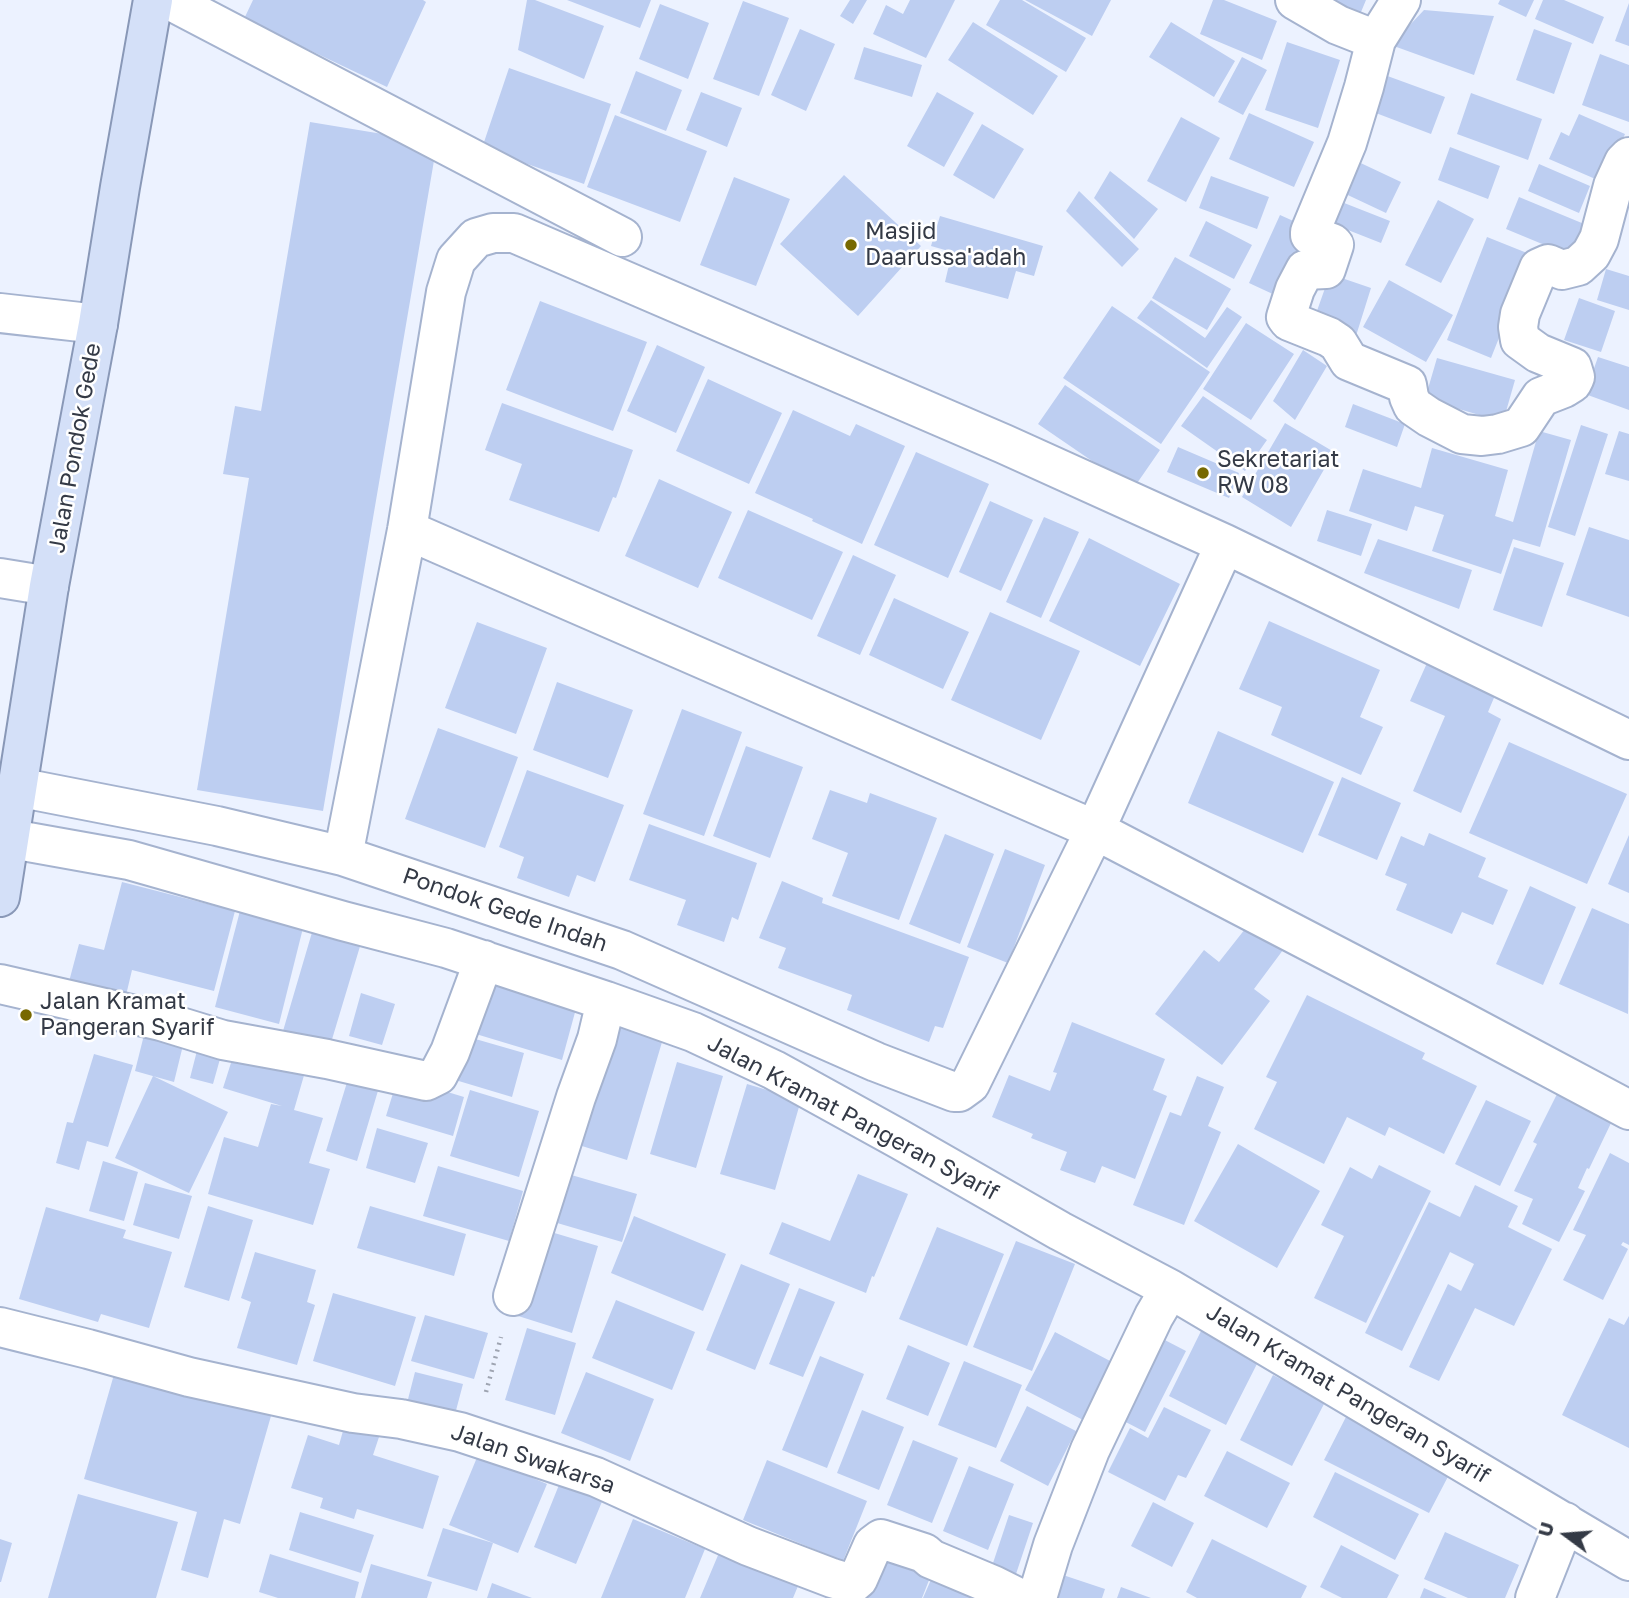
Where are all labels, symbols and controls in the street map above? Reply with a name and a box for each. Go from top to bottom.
place label: Masjid Daarussa'adah [865,218,1026,272]
marker: Masjid Daarussa'adah [843,237,859,253]
street label: Jalan Pondok Gede [43,341,107,555]
place label: Sekretariat RW 08 [1217,446,1339,500]
marker: Sekretariat RW 08 [1195,465,1211,481]
street label: Pondok Gede Indah [399,862,611,958]
place label: Jalan Kramat Pangeran Syarif [40,988,214,1042]
marker: Jalan Kramat Pangeran Syarif [18,1007,34,1023]
street label: Jalan Kramat Pangeran Syarif [703,1029,1003,1207]
street label: Jalan Kramat Pangeran Syarif [1201,1298,1495,1490]
street label: Jalan Swakarsa [447,1418,619,1500]
north arrow [1531,1500,1601,1570]
text: U [1532,1519,1558,1539]

